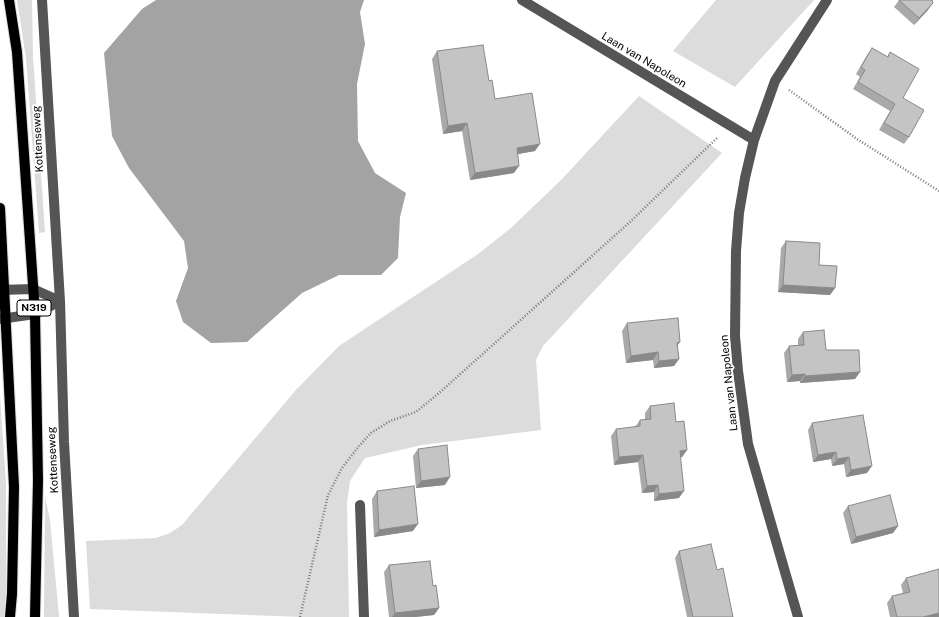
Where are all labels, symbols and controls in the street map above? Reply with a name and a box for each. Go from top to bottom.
street label: Laan van Napoleon [599,29,689,91]
street label: Kottenseweg [30,105,46,173]
road number: N319 [17,300,51,316]
street label: Laan van Napoleon [717,334,741,432]
street label: Kottenseweg [45,426,61,494]

